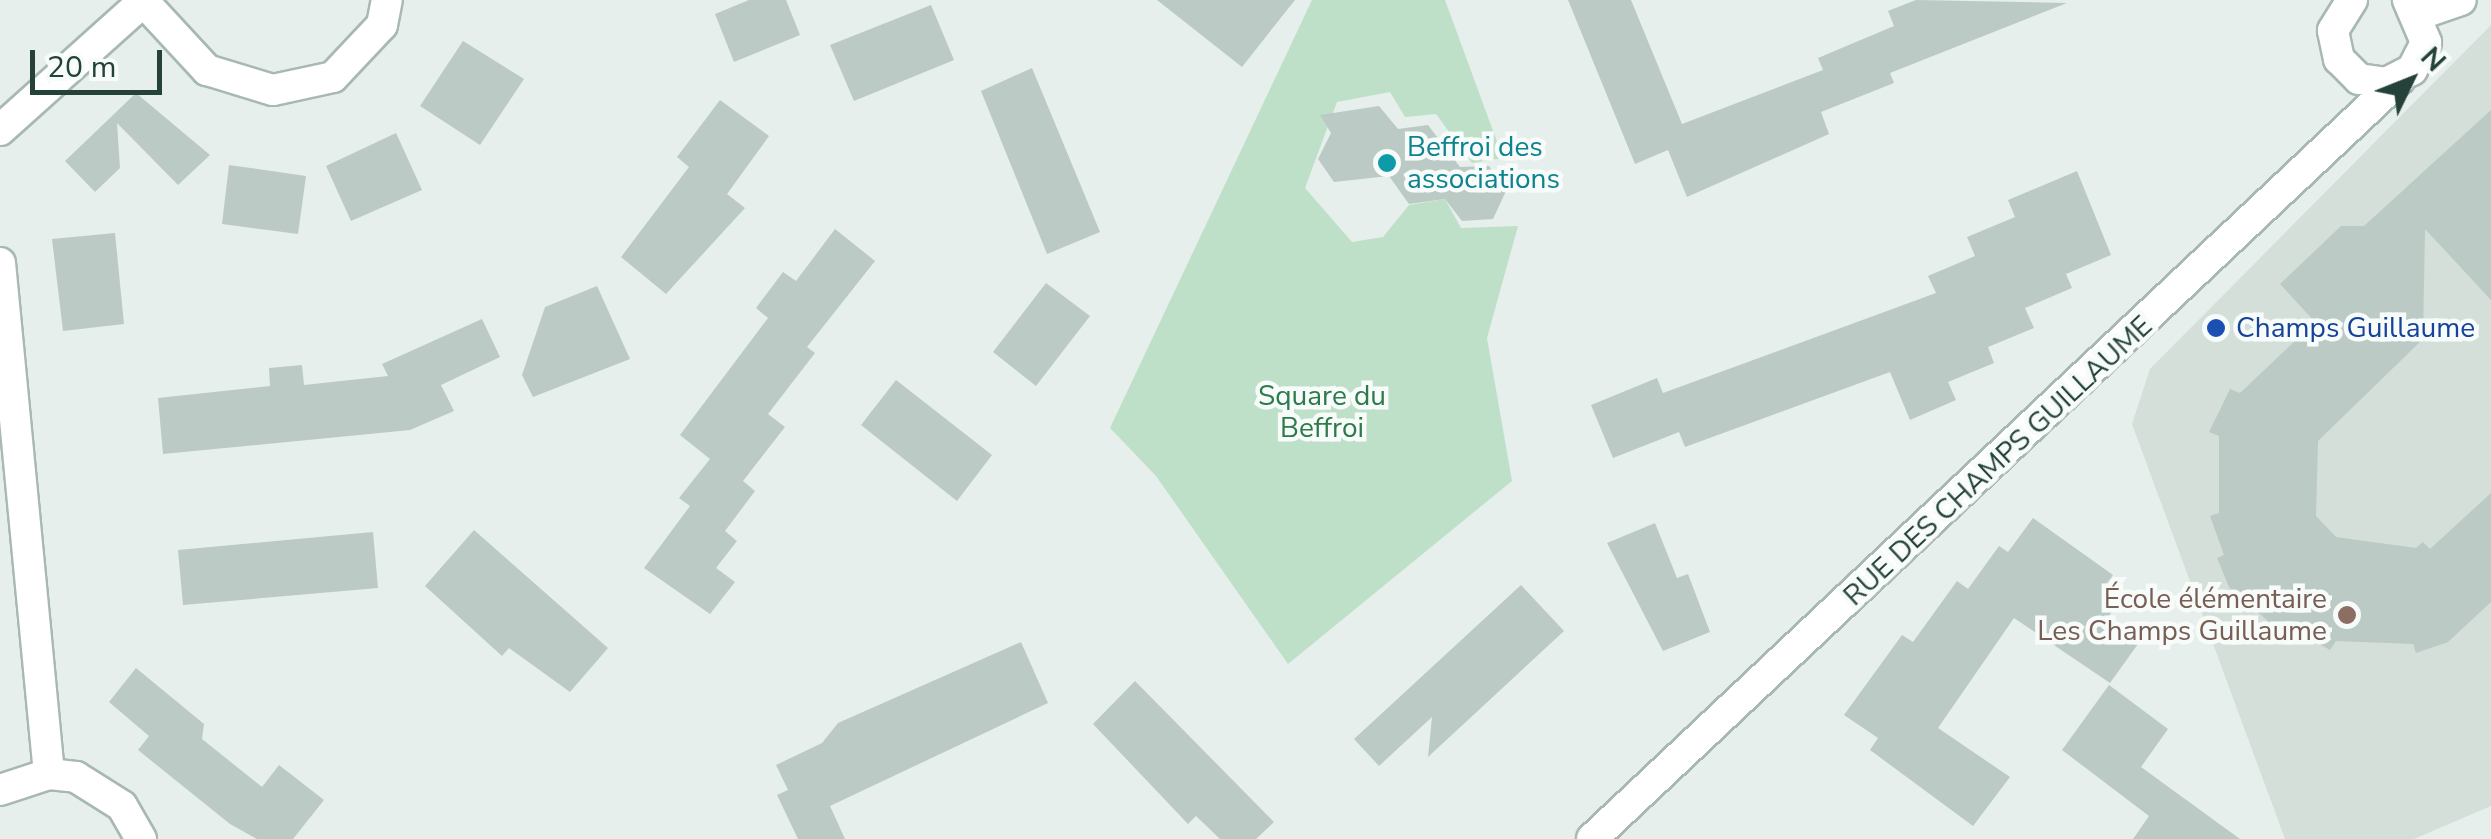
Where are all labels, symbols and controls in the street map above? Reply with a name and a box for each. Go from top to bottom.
scale bar [35,30,168,92]
north arrow [2361,30,2461,130]
text: N [2412,39,2454,80]
text: 20 m [47,47,116,88]
place label: Beffroi des associations [1407,130,1560,196]
marker: Beffroi des associations [1376,152,1398,174]
street label: RUE DES CHAMPS GUILLAUME [1837,309,2159,613]
place label: Champs Guillaume [2236,311,2475,345]
marker: Champs Guillaume [2205,317,2227,339]
park label: Square du Beffroi [1258,379,1386,445]
place label: École élémentaire Les Champs Guillaume [2037,582,2327,648]
marker: École élémentaire Les Champs Guillaume [2336,604,2358,626]

